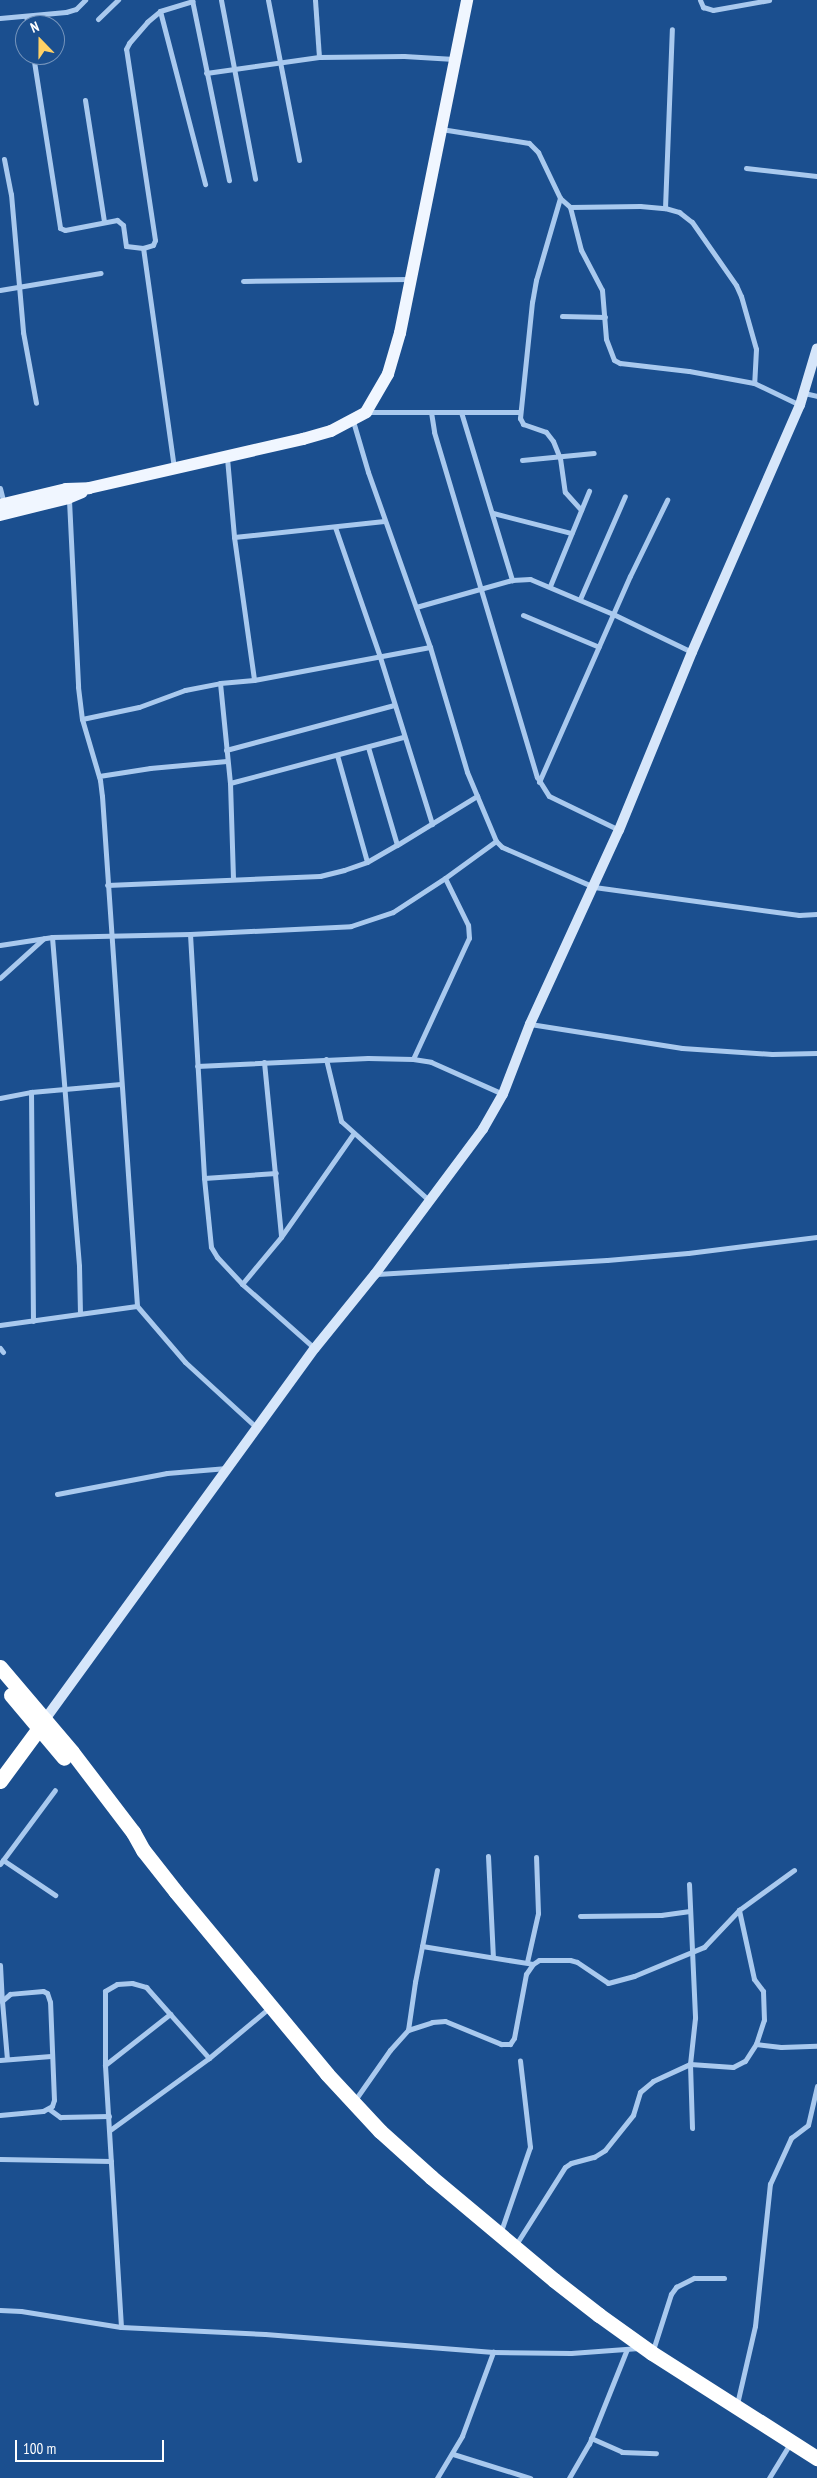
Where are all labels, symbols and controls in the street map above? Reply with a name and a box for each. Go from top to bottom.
north arrow [15,15,65,65]
text: N [28,17,42,37]
scale bar [18,2430,166,2462]
text: 100 m [23,2439,56,2458]

